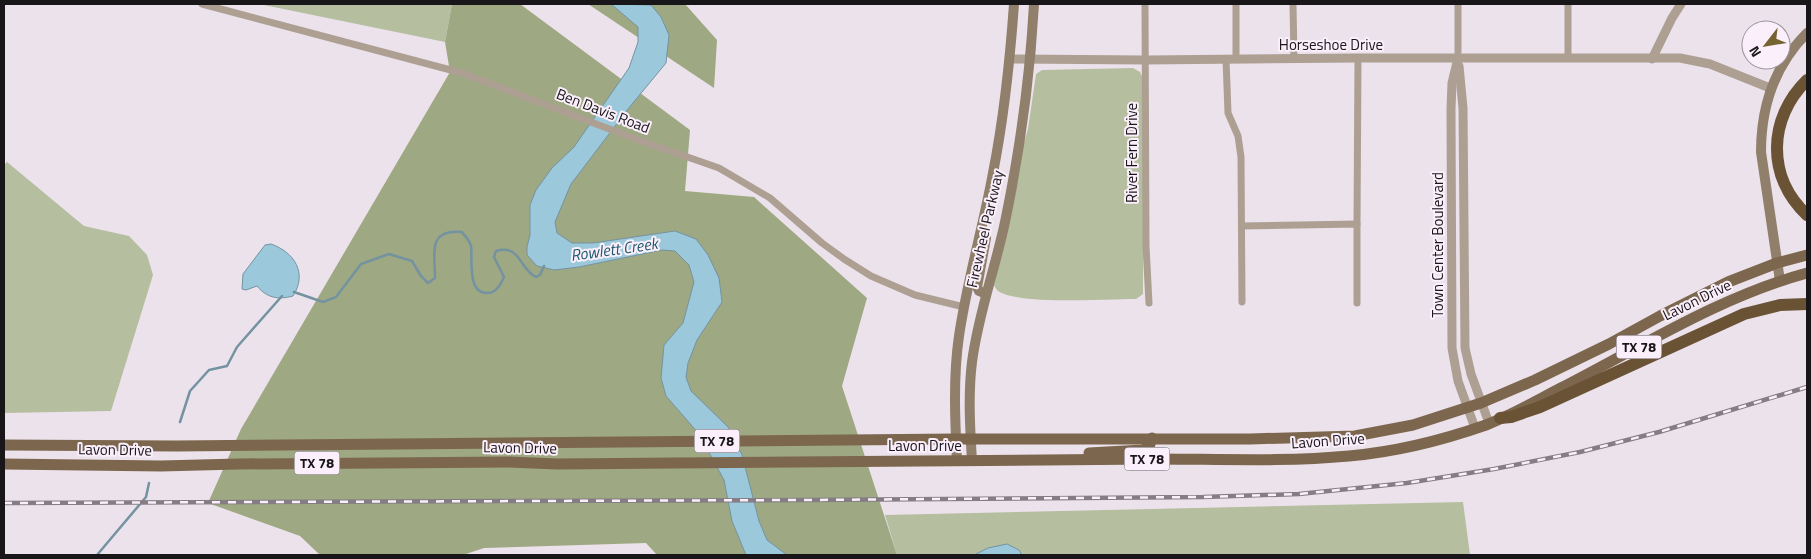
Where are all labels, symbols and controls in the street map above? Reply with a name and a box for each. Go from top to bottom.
north arrow [1741,20,1791,70]
street label: Horseshoe Drive [1279,33,1383,56]
text: N [1743,42,1766,62]
street label: Ben Davis Road [553,82,653,139]
street label: River Fern Drive [1120,103,1143,203]
street label: Firewheel Parkway [960,168,1009,290]
street label: Town Center Boulevard [1426,172,1449,318]
water label: Rowlett Creek [569,231,661,267]
street label: Lavon Drive [1659,273,1735,326]
road number: TX 78 [1616,336,1662,358]
street label: Lavon Drive [1290,426,1366,455]
road number: TX 78 [694,430,740,452]
street label: Lavon Drive [888,434,962,457]
street label: Lavon Drive [483,435,557,460]
street label: Lavon Drive [78,437,152,462]
road number: TX 78 [1124,448,1170,470]
road number: TX 78 [294,452,340,474]

